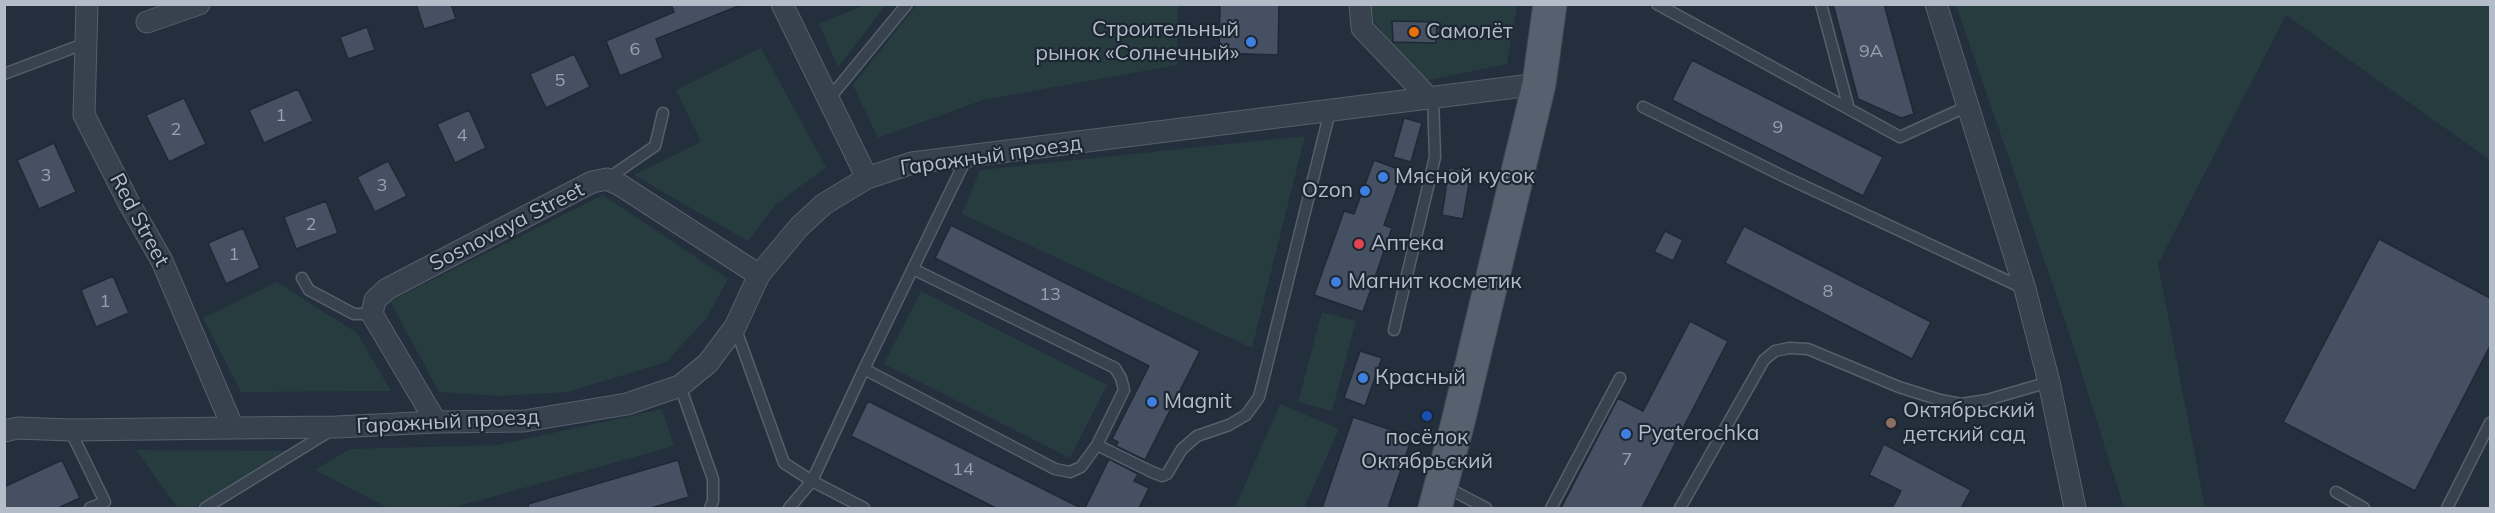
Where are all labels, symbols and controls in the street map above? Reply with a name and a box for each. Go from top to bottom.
place label: Строительный рынок «Солнечный» [1035,17,1239,67]
place label: Самолёт [1426,19,1513,45]
marker: Самолёт [1407,25,1421,39]
marker: Строительный рынок «Солнечный» [1244,35,1258,49]
house number: 6 [630,39,640,61]
house number: 9А [1859,41,1883,63]
house number: 5 [555,70,565,92]
house number: 1 [276,105,286,127]
house number: 9 [1773,117,1783,139]
house number: 2 [171,119,181,141]
house number: 4 [457,125,467,147]
street label: Гаражный проезд [899,131,1083,181]
place label: Мясной кусок [1395,164,1535,190]
house number: 3 [41,165,51,187]
street label: Red Street [104,169,174,271]
marker: Мясной кусок [1376,170,1390,184]
house number: 3 [377,175,387,197]
street label: Sosnovaya Street [425,177,589,277]
place label: Ozon [1302,178,1353,204]
marker: Ozon [1358,184,1372,198]
house number: 2 [306,214,316,236]
place label: Аптека [1371,231,1444,257]
marker: Аптека [1352,237,1366,251]
house number: 1 [229,244,239,266]
place label: Магнит косметик [1348,269,1521,295]
marker: Магнит косметик [1329,275,1343,289]
house number: 8 [1823,281,1833,303]
house number: 13 [1039,284,1061,306]
house number: 1 [100,291,110,313]
place label: Красный [1375,365,1466,391]
marker: Красный [1356,371,1370,385]
place label: Magnit [1164,389,1232,415]
marker: Magnit [1145,395,1159,409]
place label: Октябрьский детский сад [1903,398,2035,448]
street label: Гаражный проезд [356,405,540,439]
marker: посёлок Октябрьский [1420,409,1434,423]
marker: Октябрьский детский сад [1884,416,1898,430]
place label: Pyaterochka [1638,421,1759,447]
place label: посёлок Октябрьский [1361,425,1493,475]
marker: Pyaterochka [1619,427,1633,441]
house number: 7 [1622,449,1632,471]
house number: 14 [952,459,974,481]

